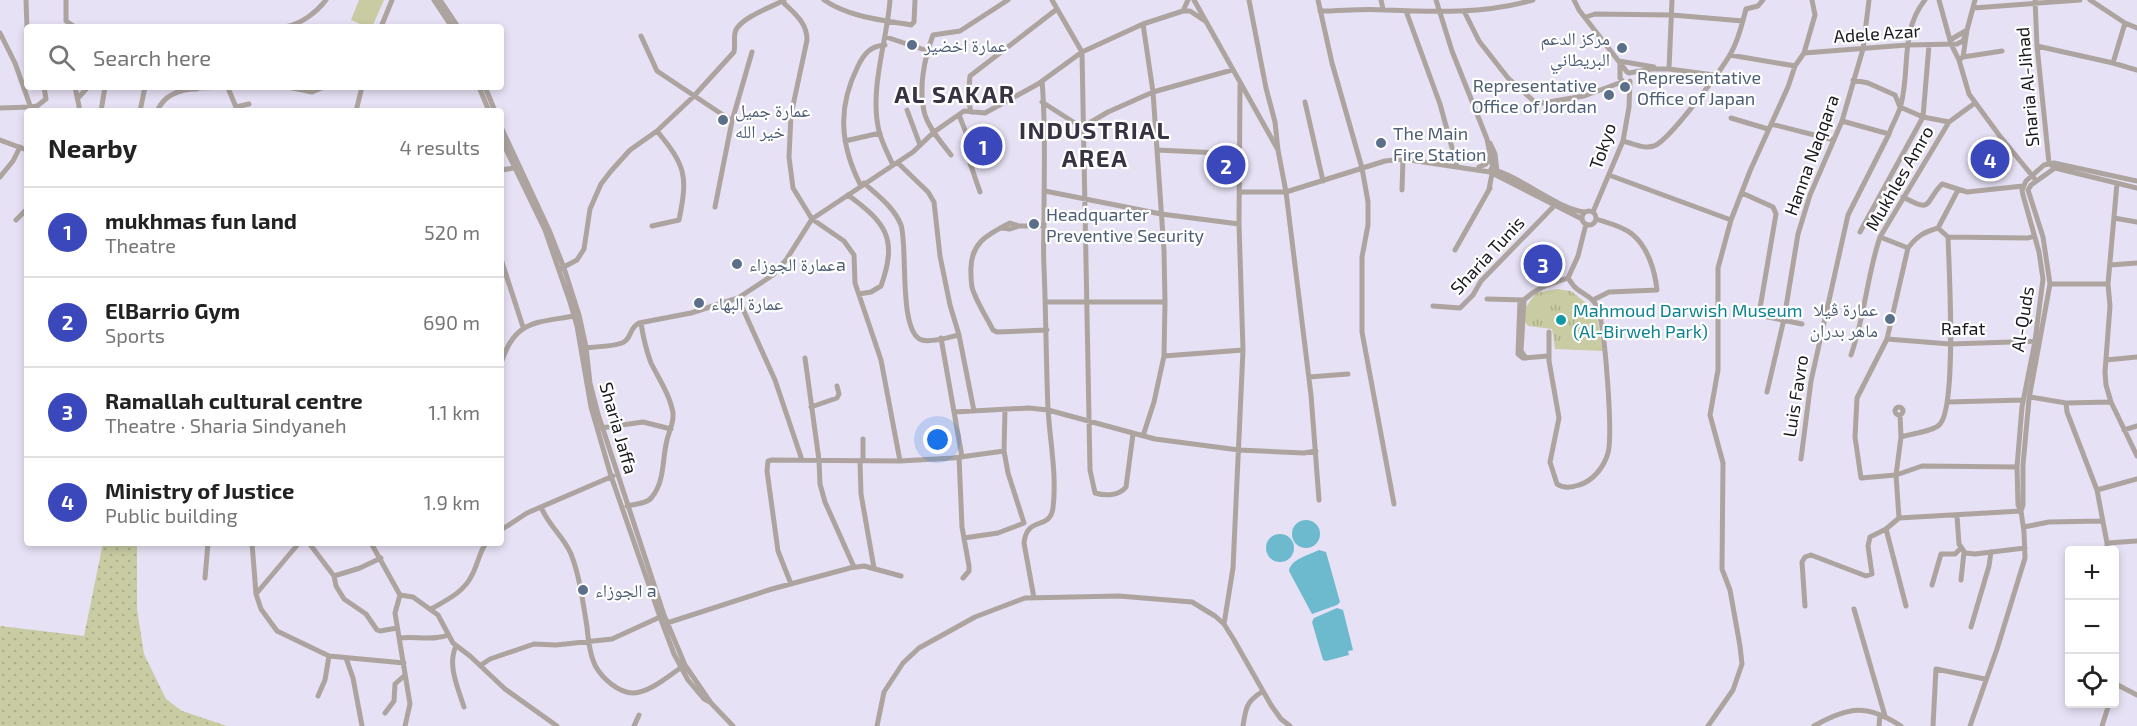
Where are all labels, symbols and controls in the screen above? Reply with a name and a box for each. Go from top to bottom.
street label: Adele Azar [1833,19,1921,47]
search box [24,24,504,90]
street label: Sharia Al-Jihad [2011,26,2043,148]
place label: مركز الدعم البريطاني [1541,27,1610,75]
place label: عمارة اخضير [923,34,1007,56]
marker: عمارة اخضير [905,38,919,52]
icon: search [45,41,78,74]
marker: مركز الدعم البريطاني [1615,41,1629,55]
text: Search here [93,44,211,70]
place label: Representative Office of Japan [1637,66,1761,109]
place label: Representative Office of Jordan [1472,74,1597,117]
district label: AL SAKAR [894,79,1016,108]
marker: Representative Office of Japan [1618,80,1632,94]
marker: Representative Office of Jordan [1602,88,1616,102]
street label: Hanna Naqqara [1779,92,1843,218]
place label: عمارة جميل خير الله [735,99,810,142]
marker: عمارة جميل خير الله [716,113,730,127]
district label: INDUSTRIAL AREA [1019,115,1171,172]
street label: Tokyo [1584,120,1620,172]
place label: The Main Fire Station [1393,122,1487,165]
street label: Mukhles Amro [1860,122,1938,234]
pin: 1 [964,124,1002,168]
text: Nearby [48,132,137,163]
text: 4 results [400,135,480,159]
marker: The Main Fire Station [1374,136,1388,150]
pin: 4 [1970,136,2010,182]
pin: 2 [1206,142,1246,188]
place label: Headquarter Preventive Security [1046,203,1205,246]
text: mukhmas fun land [105,207,297,233]
street label: Sharia Tunis [1445,211,1529,299]
marker: Headquarter Preventive Security [1027,217,1041,231]
text: 1 [63,220,72,244]
text: 520 m [424,220,480,244]
text: Theatre [105,233,176,257]
pin: 3 [1524,242,1562,286]
place label: عمارة الجوزاءa [749,253,846,275]
marker: عمارة الجوزاءa [730,257,744,271]
street label: Al-Quds [2006,285,2038,353]
place label: عمارة البهاء [711,292,783,315]
marker: عمارة البهاء [692,296,706,310]
text: ElBarrio Gym [105,297,240,323]
place label: عمارة ڤيلا ماهر بدران [1810,298,1878,342]
place label: Mahmoud Darwish Museum (Al-Birweh Park) [1573,299,1803,342]
text: 2 [62,310,73,334]
text: 690 m [423,310,480,334]
marker: عمارة ڤيلا ماهر بدران [1883,312,1897,326]
marker: Mahmoud Darwish Museum (Al-Birweh Park) [1554,313,1568,327]
street label: Rafat [1941,317,1985,339]
text: Sports [105,323,165,347]
street label: Luis Favro [1778,353,1812,439]
street label: Sharia Jaffa [595,380,643,476]
text: Ramallah cultural centre [105,387,363,413]
text: 3 [62,400,73,424]
text: 1.1 km [428,400,480,424]
text: Theatre · Sharia Sindyaneh [105,413,347,437]
your location [923,425,952,454]
text: Ministry of Justice [105,477,295,503]
text: 4 [61,490,74,514]
text: 1.9 km [424,490,480,514]
text: Public building [105,503,238,527]
map controls [2065,546,2119,708]
button: + [2065,546,2119,600]
place label: الجوزاء a [595,579,657,601]
marker: الجوزاء a [576,583,590,597]
button: − [2065,600,2119,654]
button: locate [2065,654,2119,708]

